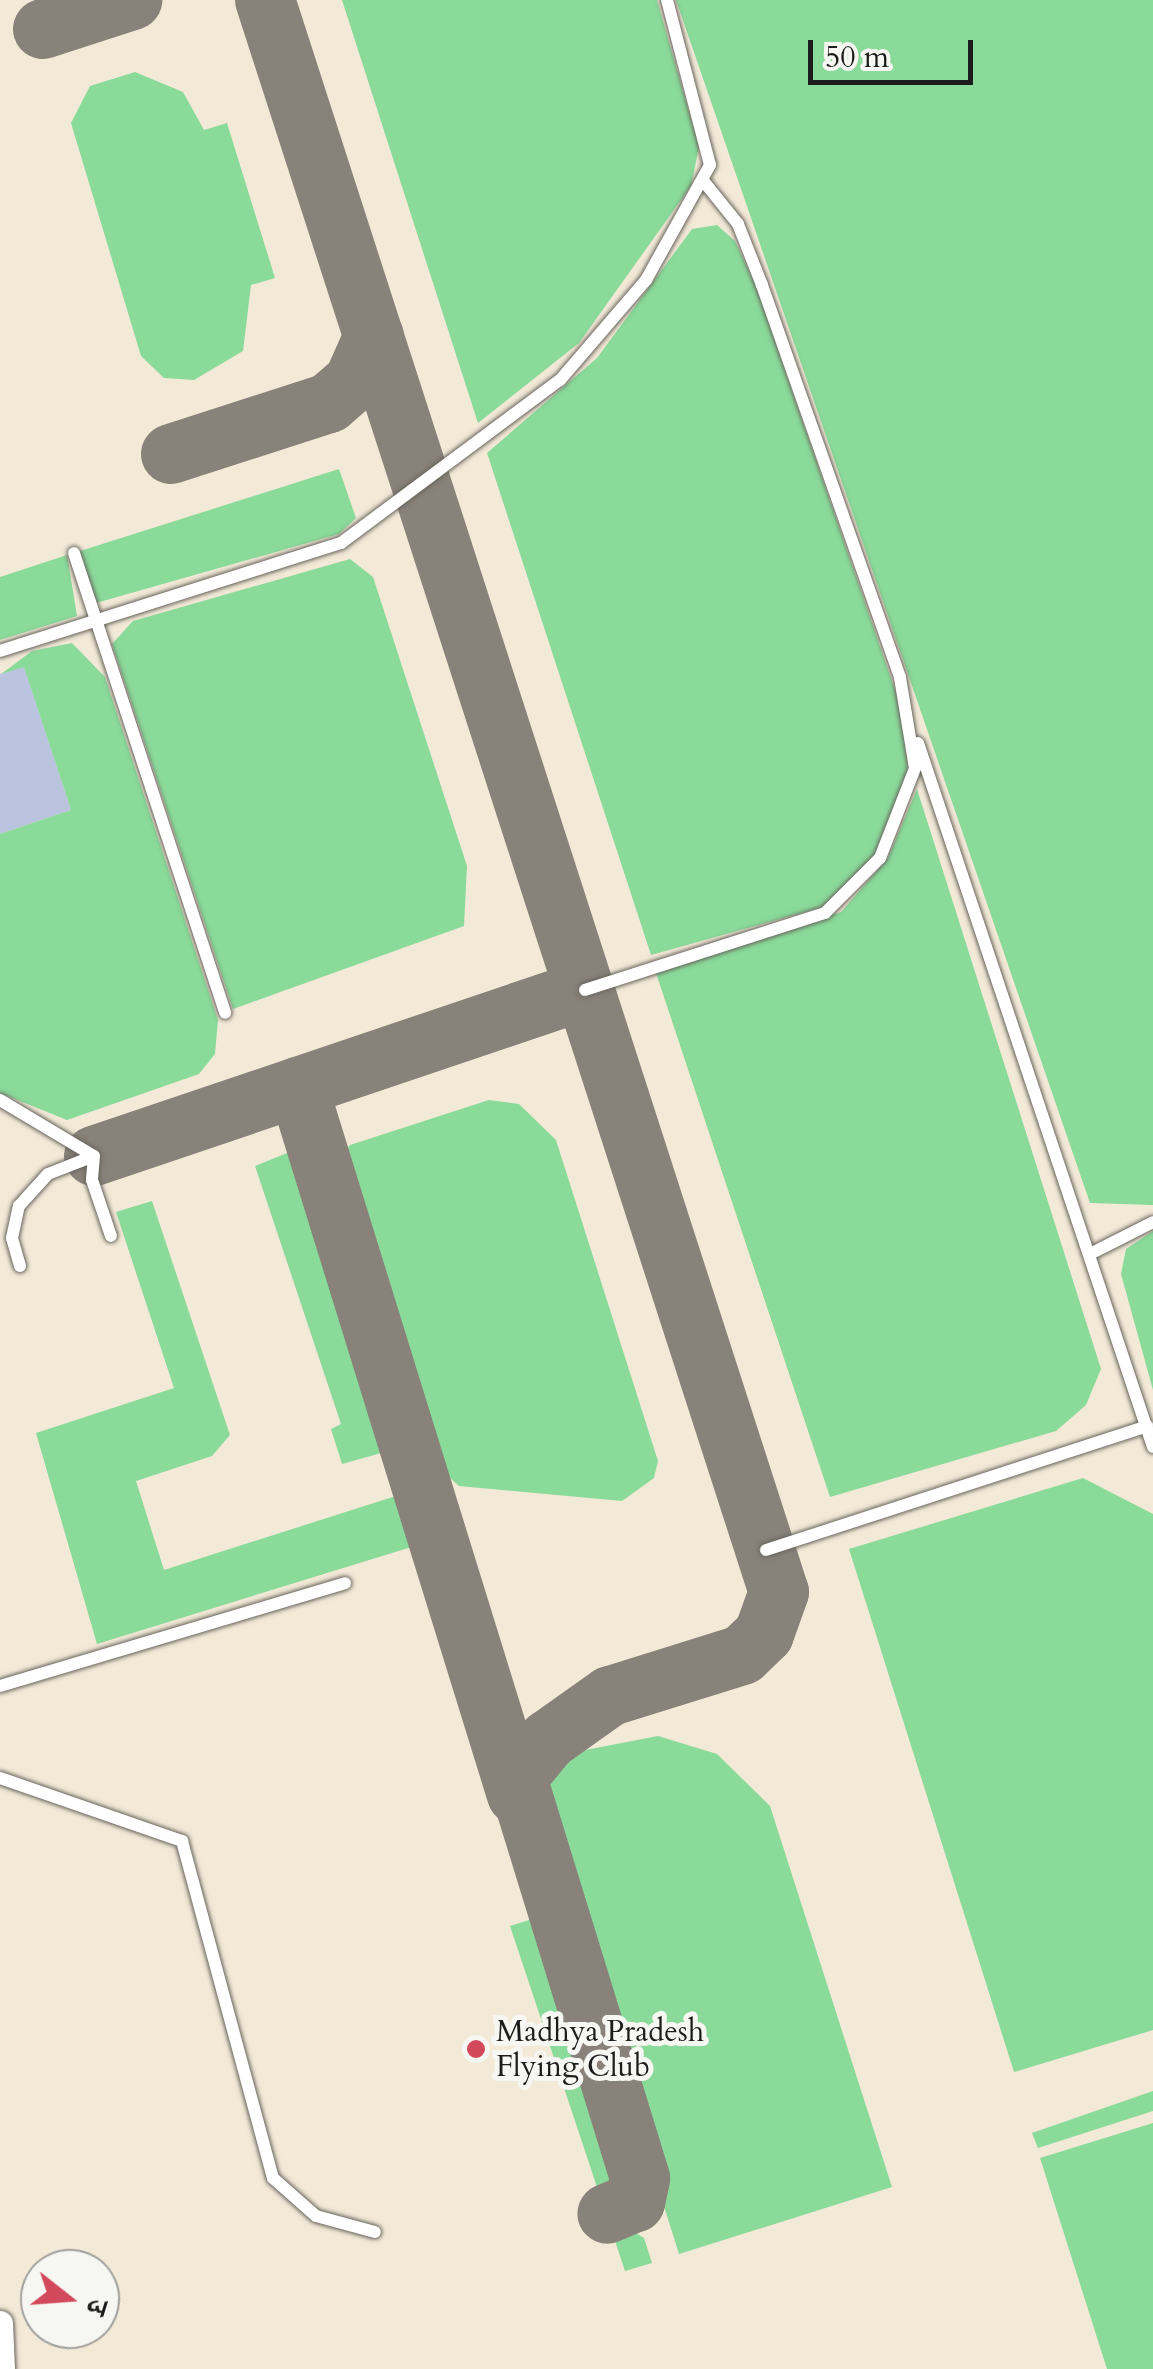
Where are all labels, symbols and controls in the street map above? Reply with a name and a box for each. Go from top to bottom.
scale bar [813,20,978,82]
text: 50 m [825,37,889,78]
place label: Madhya Pradesh Flying Club [496,2014,704,2084]
marker: Madhya Pradesh Flying Club [465,2038,487,2060]
north arrow [20,2249,120,2349]
text: उ [77,2295,117,2320]

